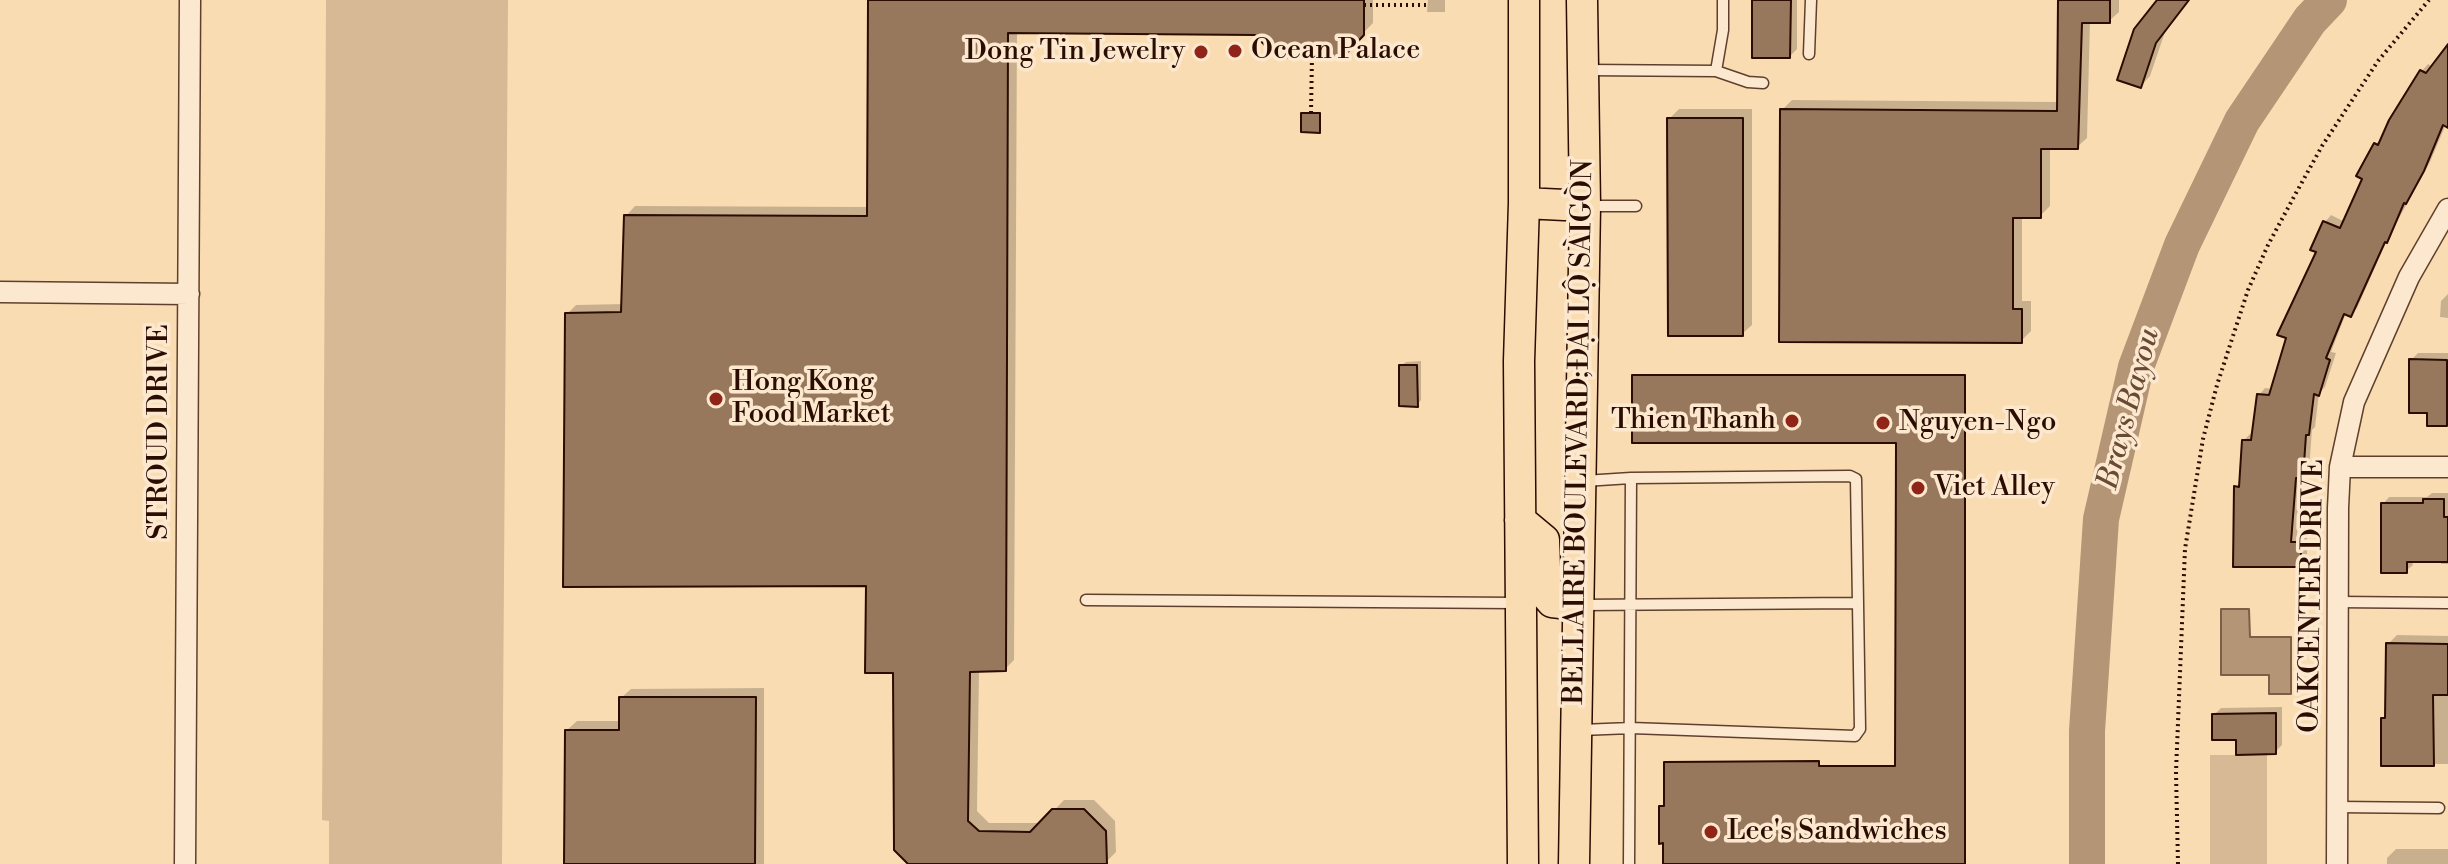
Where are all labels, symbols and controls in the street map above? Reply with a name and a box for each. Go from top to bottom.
place label: Ocean Palace [1251,34,1420,68]
place label: Dong Tin Jewelry [965,35,1185,69]
marker: Ocean Palace [1226,42,1244,60]
marker: Dong Tin Jewelry [1192,43,1210,61]
street label: BELLAIRE BOULEVARD;ĐẠI LỘ SÀIGÒN [1558,159,1602,705]
street label: STROUD DRIVE [143,324,177,540]
water label: Brays Bayou [2091,325,2169,493]
place label: Hong Kong Food Market [732,366,891,432]
marker: Hong Kong Food Market [707,390,725,408]
place label: Thien Thanh [1611,404,1776,438]
place label: Nguyen-Ngo [1899,406,2056,440]
marker: Thien Thanh [1783,412,1801,430]
marker: Nguyen-Ngo [1874,414,1892,432]
street label: OAKCENTER DRIVE [2294,459,2332,733]
place label: Viet Alley [1934,471,2055,505]
marker: Viet Alley [1909,479,1927,497]
place label: Lee's Sandwiches [1727,815,1947,849]
marker: Lee's Sandwiches [1702,823,1720,841]

